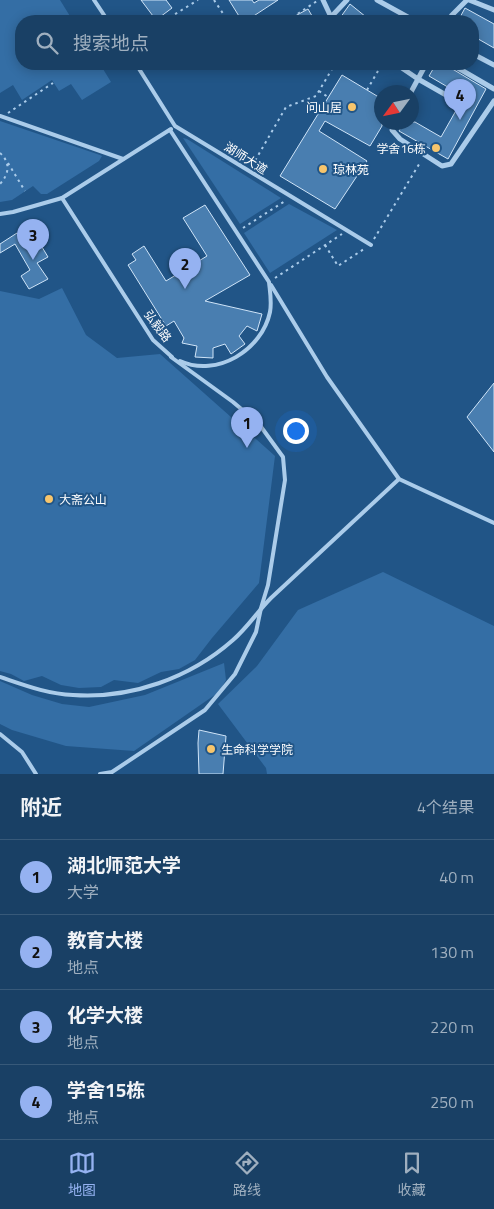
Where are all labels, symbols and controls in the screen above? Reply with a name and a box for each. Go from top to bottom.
search box [15,15,479,70]
text: 搜索地点 [73,28,149,57]
icon: search [33,29,61,57]
pin: 4 [444,79,476,120]
north arrow [374,85,419,130]
place label: 问山居 [306,98,342,117]
marker: 问山居 [346,101,358,113]
street label: 湖师大道 [221,137,271,179]
place label: 学舍16栋 [377,139,426,158]
marker: 学舍16栋 [430,142,442,154]
place label: 琼林苑 [333,160,369,179]
marker: 琼林苑 [317,163,329,175]
pin: 3 [17,219,49,260]
pin: 2 [169,248,201,289]
street label: 弘毅路 [140,306,176,346]
pin: 1 [231,407,263,448]
your location [283,418,309,444]
place label: 大斋公山 [59,490,107,509]
marker: 大斋公山 [43,493,55,505]
place label: 生命科学学院 [221,740,293,759]
marker: 生命科学学院 [205,743,217,755]
text: 附近 [20,791,62,823]
text: 4个结果 [417,795,474,819]
text: 湖北师范大学 [67,850,181,879]
text: 1 [32,865,40,889]
text: 40 m [439,865,474,889]
text: 大学 [67,880,99,904]
text: 教育大楼 [67,925,143,954]
text: 2 [32,940,40,964]
text: 130 m [430,940,474,964]
text: 地点 [67,955,99,979]
text: 化学大楼 [67,1000,143,1029]
text: 3 [32,1015,40,1039]
text: 220 m [430,1015,474,1039]
text: 地点 [67,1030,99,1054]
text: 学舍15栋 [67,1075,145,1104]
text: 4 [32,1090,40,1114]
text: 250 m [430,1090,474,1114]
text: 地点 [67,1105,99,1129]
tab: 地图 [68,1149,96,1200]
tab: 路线 [233,1149,261,1200]
tab: 收藏 [398,1149,426,1200]

